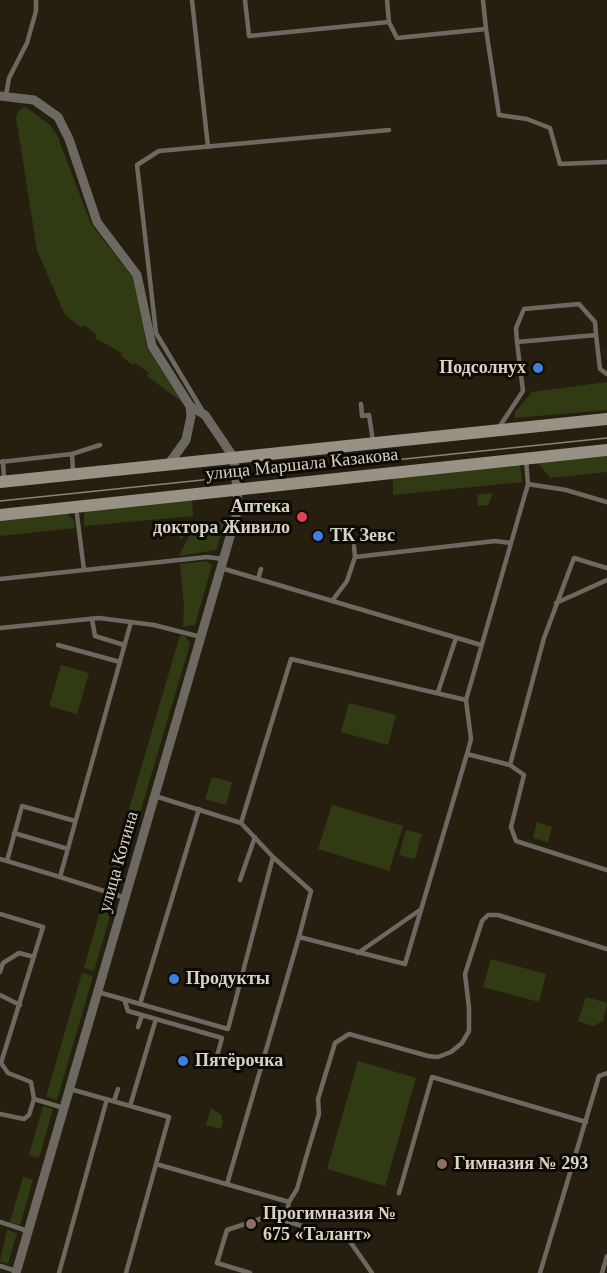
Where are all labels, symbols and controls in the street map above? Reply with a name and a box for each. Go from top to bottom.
place label: Подсолнух [439,357,526,379]
marker: Подсолнух [531,361,545,375]
street label: улица Маршала Казакова [205,444,399,486]
place label: Аптека доктора Живило [153,496,290,538]
marker: Аптека доктора Живило [295,510,309,524]
place label: ТК Зевс [330,525,395,547]
marker: ТК Зевс [311,529,325,543]
street label: улица Котина [94,809,144,915]
place label: Продукты [186,968,270,990]
marker: Продукты [167,972,181,986]
place label: Пятёрочка [195,1050,283,1072]
marker: Пятёрочка [176,1054,190,1068]
place label: Гимназия № 293 [454,1153,588,1175]
marker: Гимназия № 293 [435,1157,449,1171]
place label: Прогимназия № 675 «Талант» [263,1203,396,1246]
marker: Прогимназия № 675 «Талант» [244,1217,258,1231]

